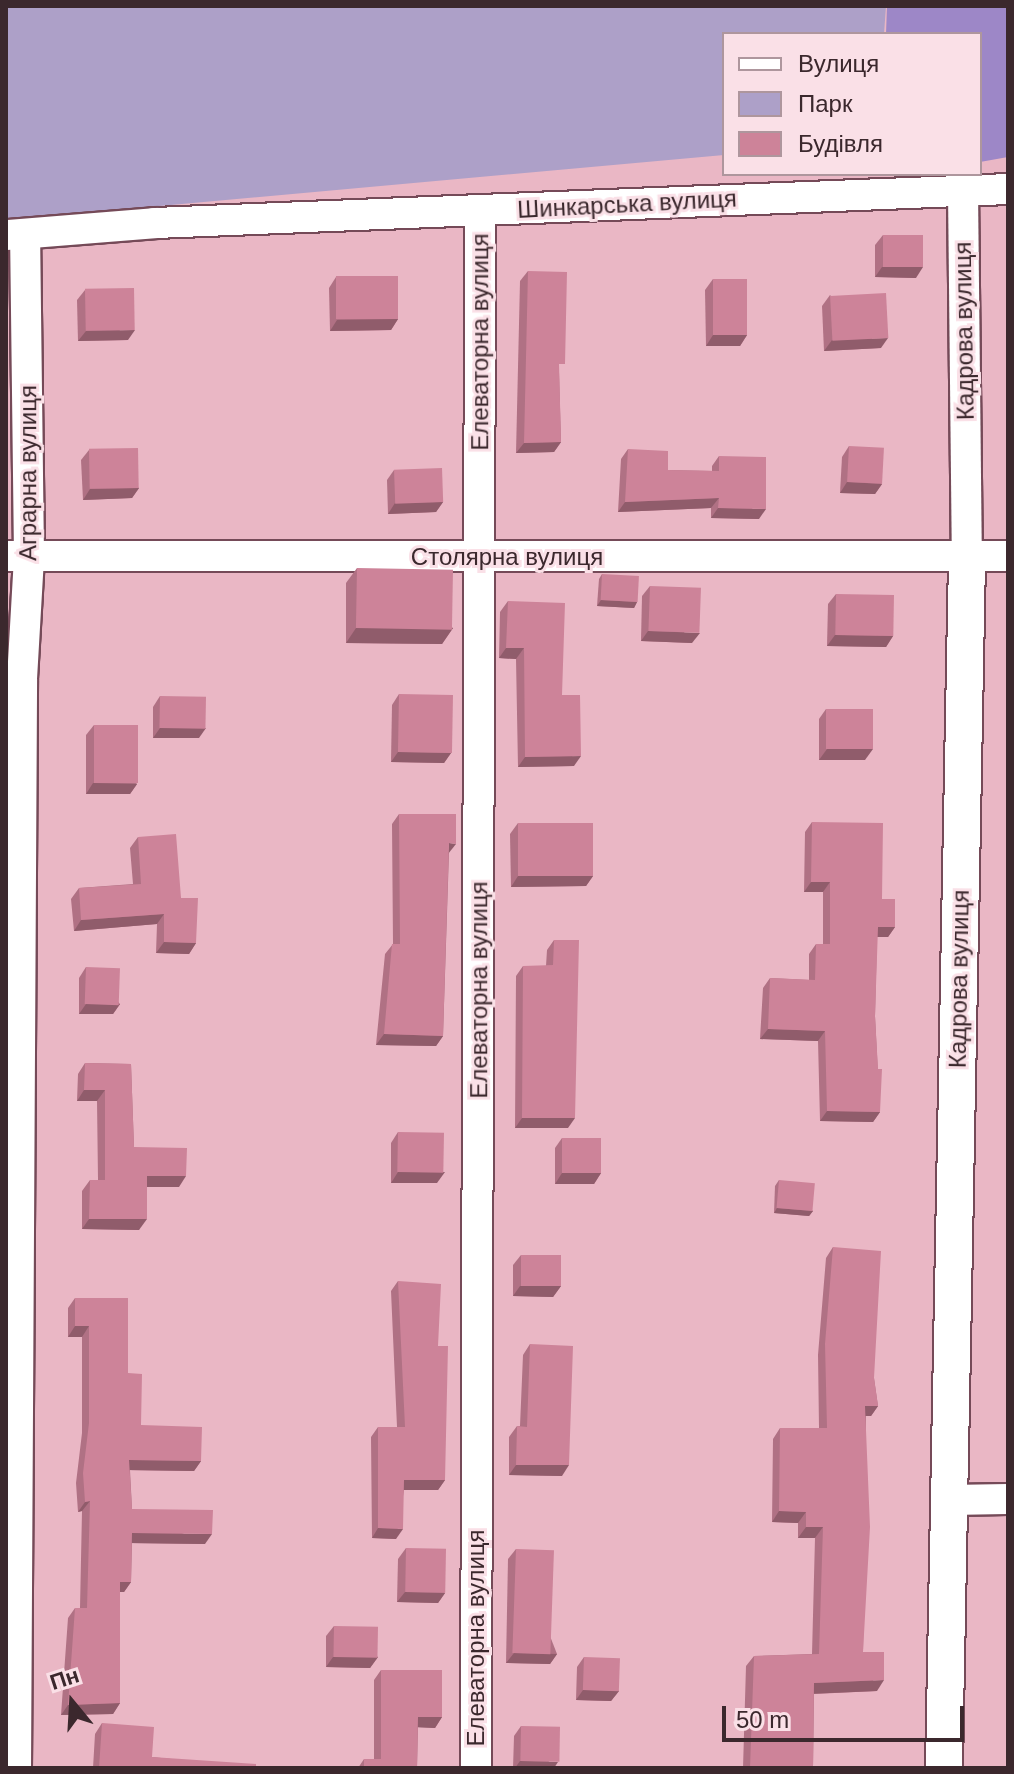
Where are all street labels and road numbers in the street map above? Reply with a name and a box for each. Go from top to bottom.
street label: Шинкарська вулиця [517,184,737,224]
street label: Елеваторна вулиця [466,233,494,451]
street label: Кадрова вулиця [948,242,980,420]
street label: Аграрна вулиця [14,385,42,561]
street label: Столярна вулиця [411,543,603,571]
street label: Елеваторна вулиця [465,881,493,1099]
street label: Кадрова вулиця [943,890,975,1068]
street label: Елеваторна вулиця [462,1529,490,1747]

